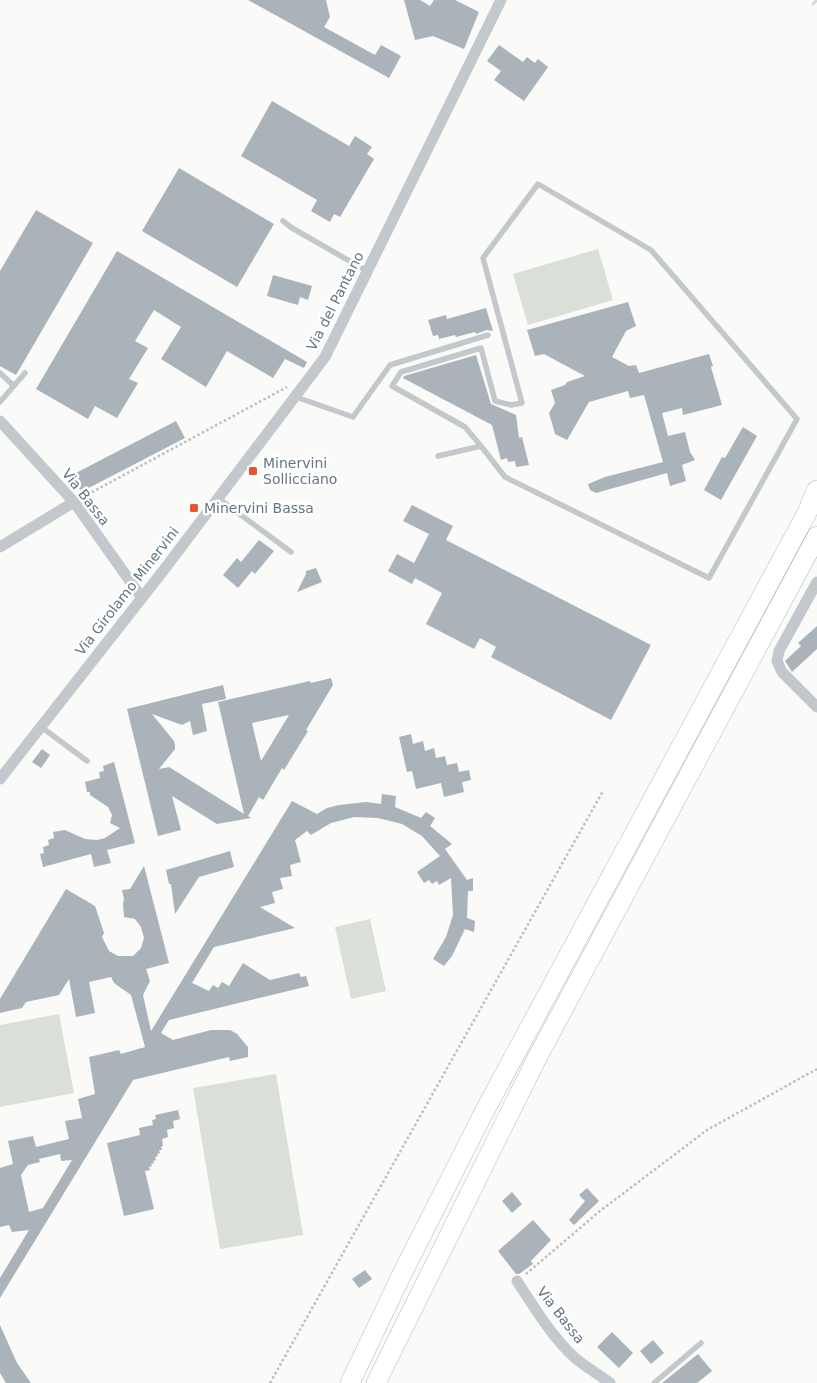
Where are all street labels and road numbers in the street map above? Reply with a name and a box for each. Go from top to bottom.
street label: Via del Pantano [303,249,367,353]
street label: Via Bassa [59,465,113,529]
street label: Via Girolamo Minervini [72,524,182,658]
street label: Via Bassa [534,1283,588,1347]

